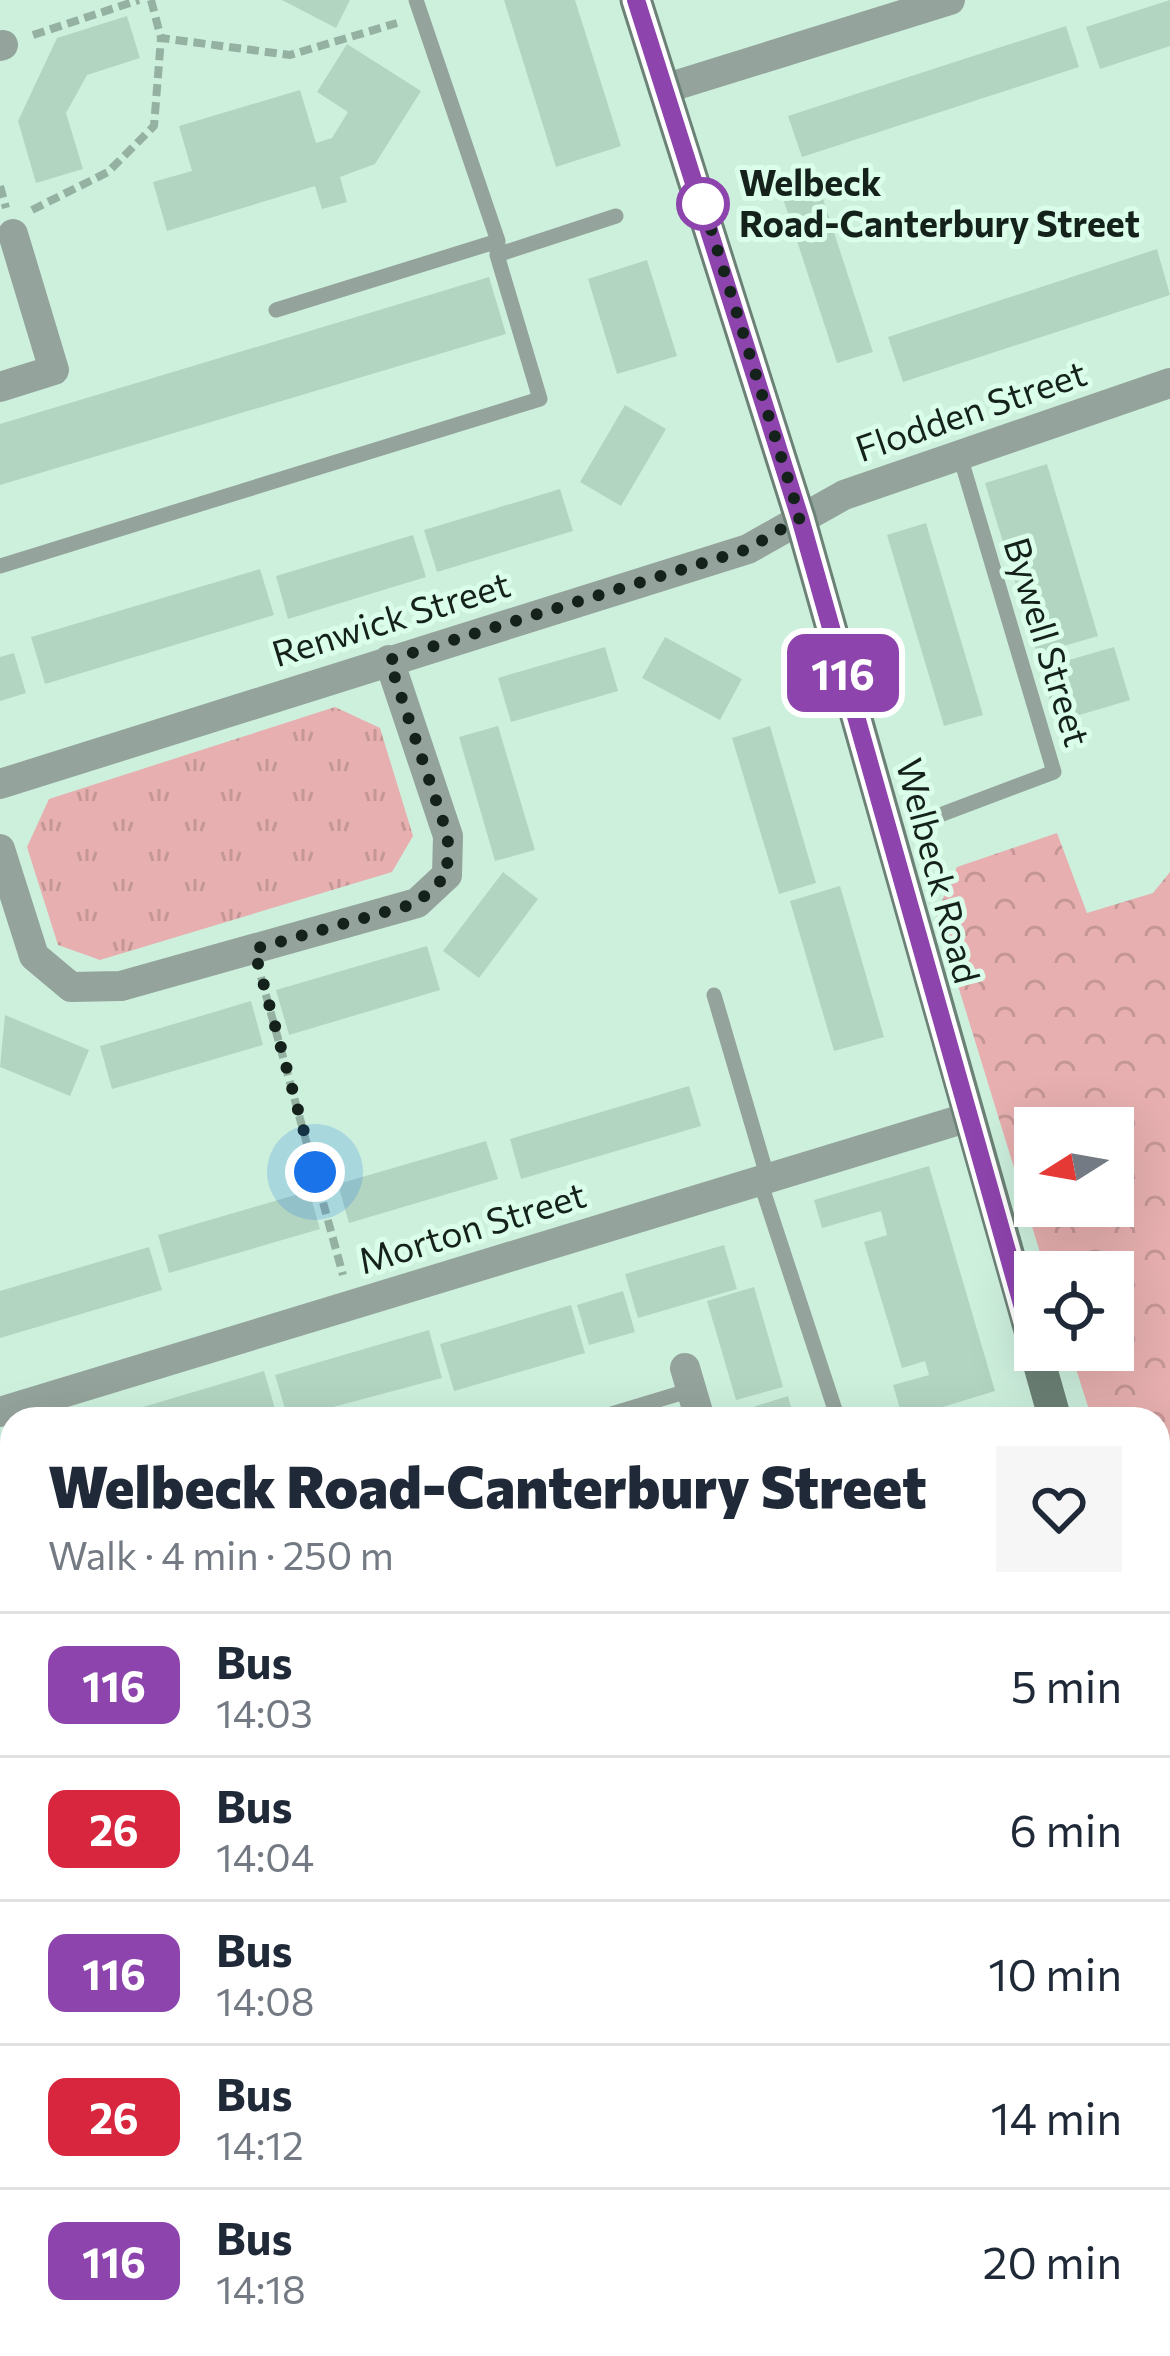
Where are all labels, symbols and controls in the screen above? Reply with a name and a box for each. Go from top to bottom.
place label: Welbeck Road-Canterbury Street [739,159,1140,244]
marker: Welbeck Road-Canterbury Street [678,179,728,229]
street label: Flodden Street [849,349,1092,469]
street label: Bywell Street [996,532,1101,751]
street label: Renwick Street [266,560,515,674]
line badge: 116 [774,634,912,712]
text: 116 [811,647,875,699]
street label: Welbeck Road [889,753,991,988]
north arrow [1014,1107,1134,1227]
map controls [1014,1107,1134,1371]
your location [285,1142,345,1202]
street label: Morton Street [352,1171,590,1282]
button: locate [1014,1251,1134,1371]
button: heart [996,1446,1122,1572]
text: Welbeck Road-Canterbury Street [48,1450,927,1520]
text: Walk · 4 min · 250 m [48,1530,394,1578]
text: Bus [216,1633,292,1688]
text: 5 min [1011,1657,1122,1712]
text: 116 [82,1659,146,1711]
text: 14:03 [216,1688,313,1736]
text: Bus [216,1777,292,1832]
text: 6 min [1009,1801,1122,1856]
text: 26 [89,1803,139,1855]
text: 14:04 [216,1832,314,1880]
text: Bus [216,1921,292,1976]
text: 10 min [988,1945,1122,2000]
text: 116 [82,1947,146,1999]
text: 14:08 [216,1976,314,2024]
text: Bus [216,2065,292,2120]
text: 14 min [991,2089,1122,2144]
text: 26 [89,2091,139,2143]
text: 14:12 [216,2120,304,2168]
text: Bus [216,2209,292,2264]
text: 20 min [983,2233,1122,2288]
text: 116 [82,2235,146,2287]
text: 14:18 [216,2264,306,2312]

